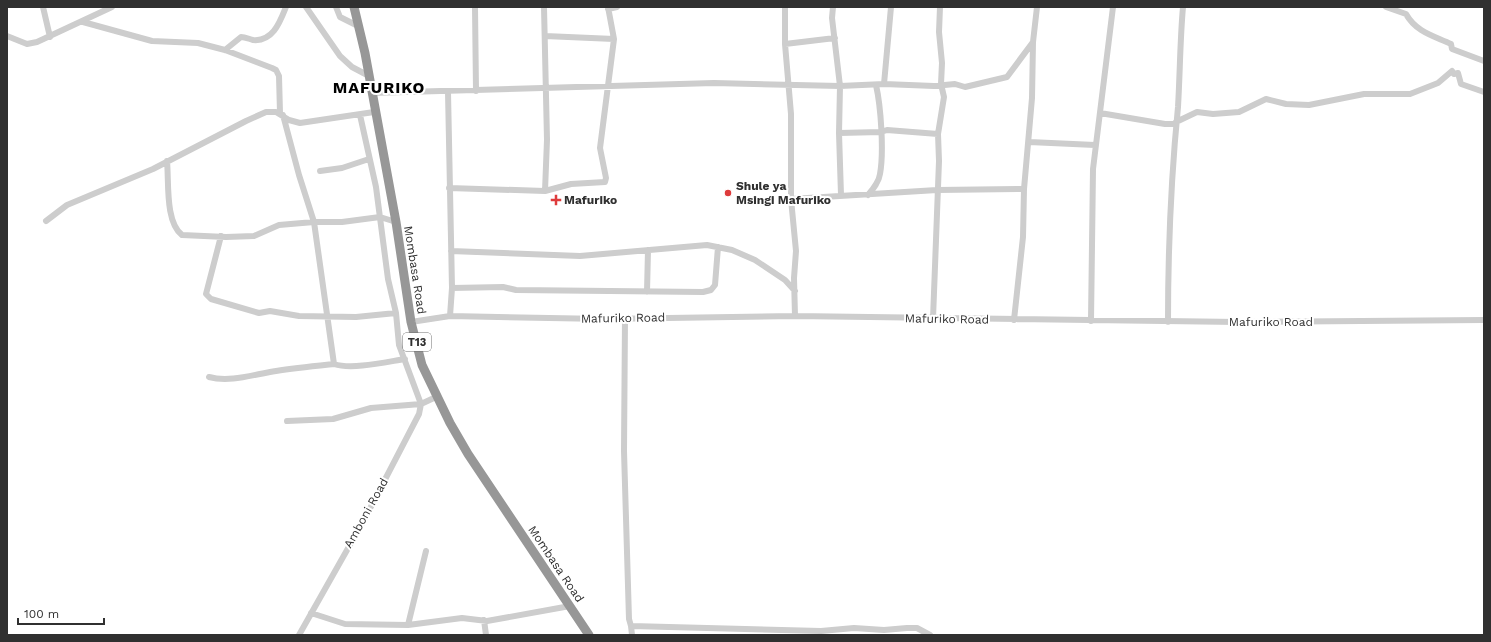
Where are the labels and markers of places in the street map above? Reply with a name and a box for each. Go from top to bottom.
place label: Shule ya Msingi Mafuriko [736,179,831,207]
marker: Shule ya Msingi Mafuriko [723,188,733,198]
place label: Mafuriko [564,193,617,207]
marker: Mafuriko [551,195,561,205]

